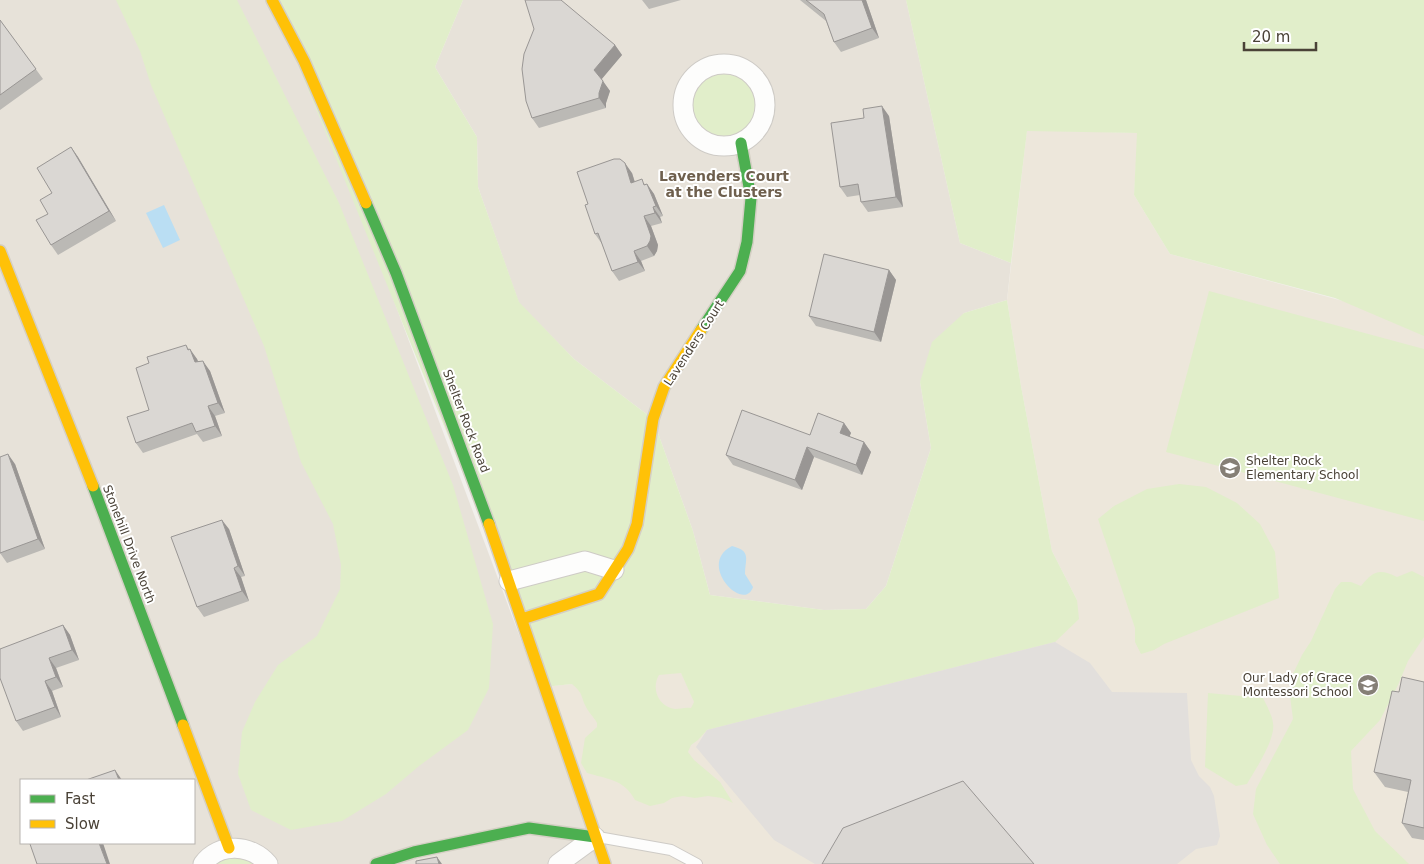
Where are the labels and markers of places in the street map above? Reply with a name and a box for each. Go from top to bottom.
place label: Shelter Rock Elementary School [1246,454,1359,482]
school or university icon: Shelter Rock Elementary School [1218,456,1242,480]
place label: Our Lady of Grace Montessori School [1243,671,1352,699]
school or university icon: Our Lady of Grace Montessori School [1356,673,1380,697]

